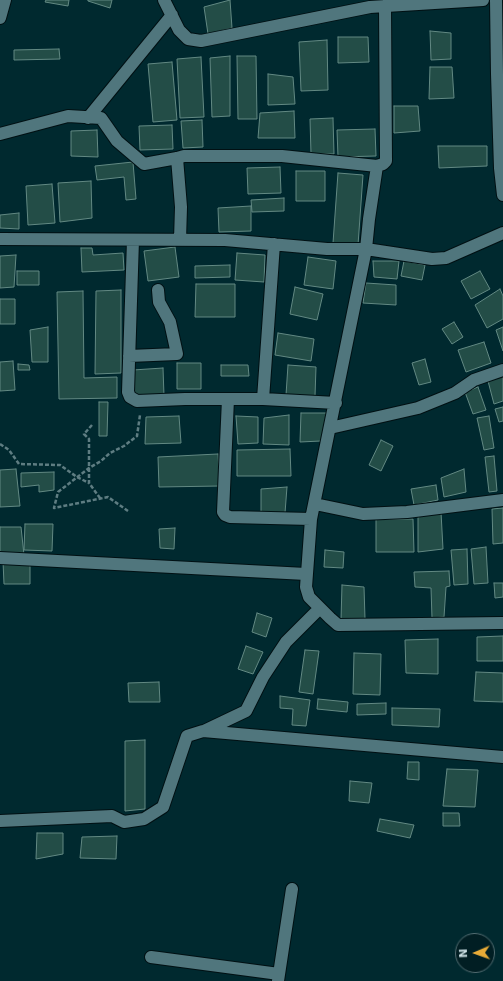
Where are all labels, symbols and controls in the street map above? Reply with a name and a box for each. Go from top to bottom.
north arrow [455,933,495,973]
text: N [457,949,470,958]

